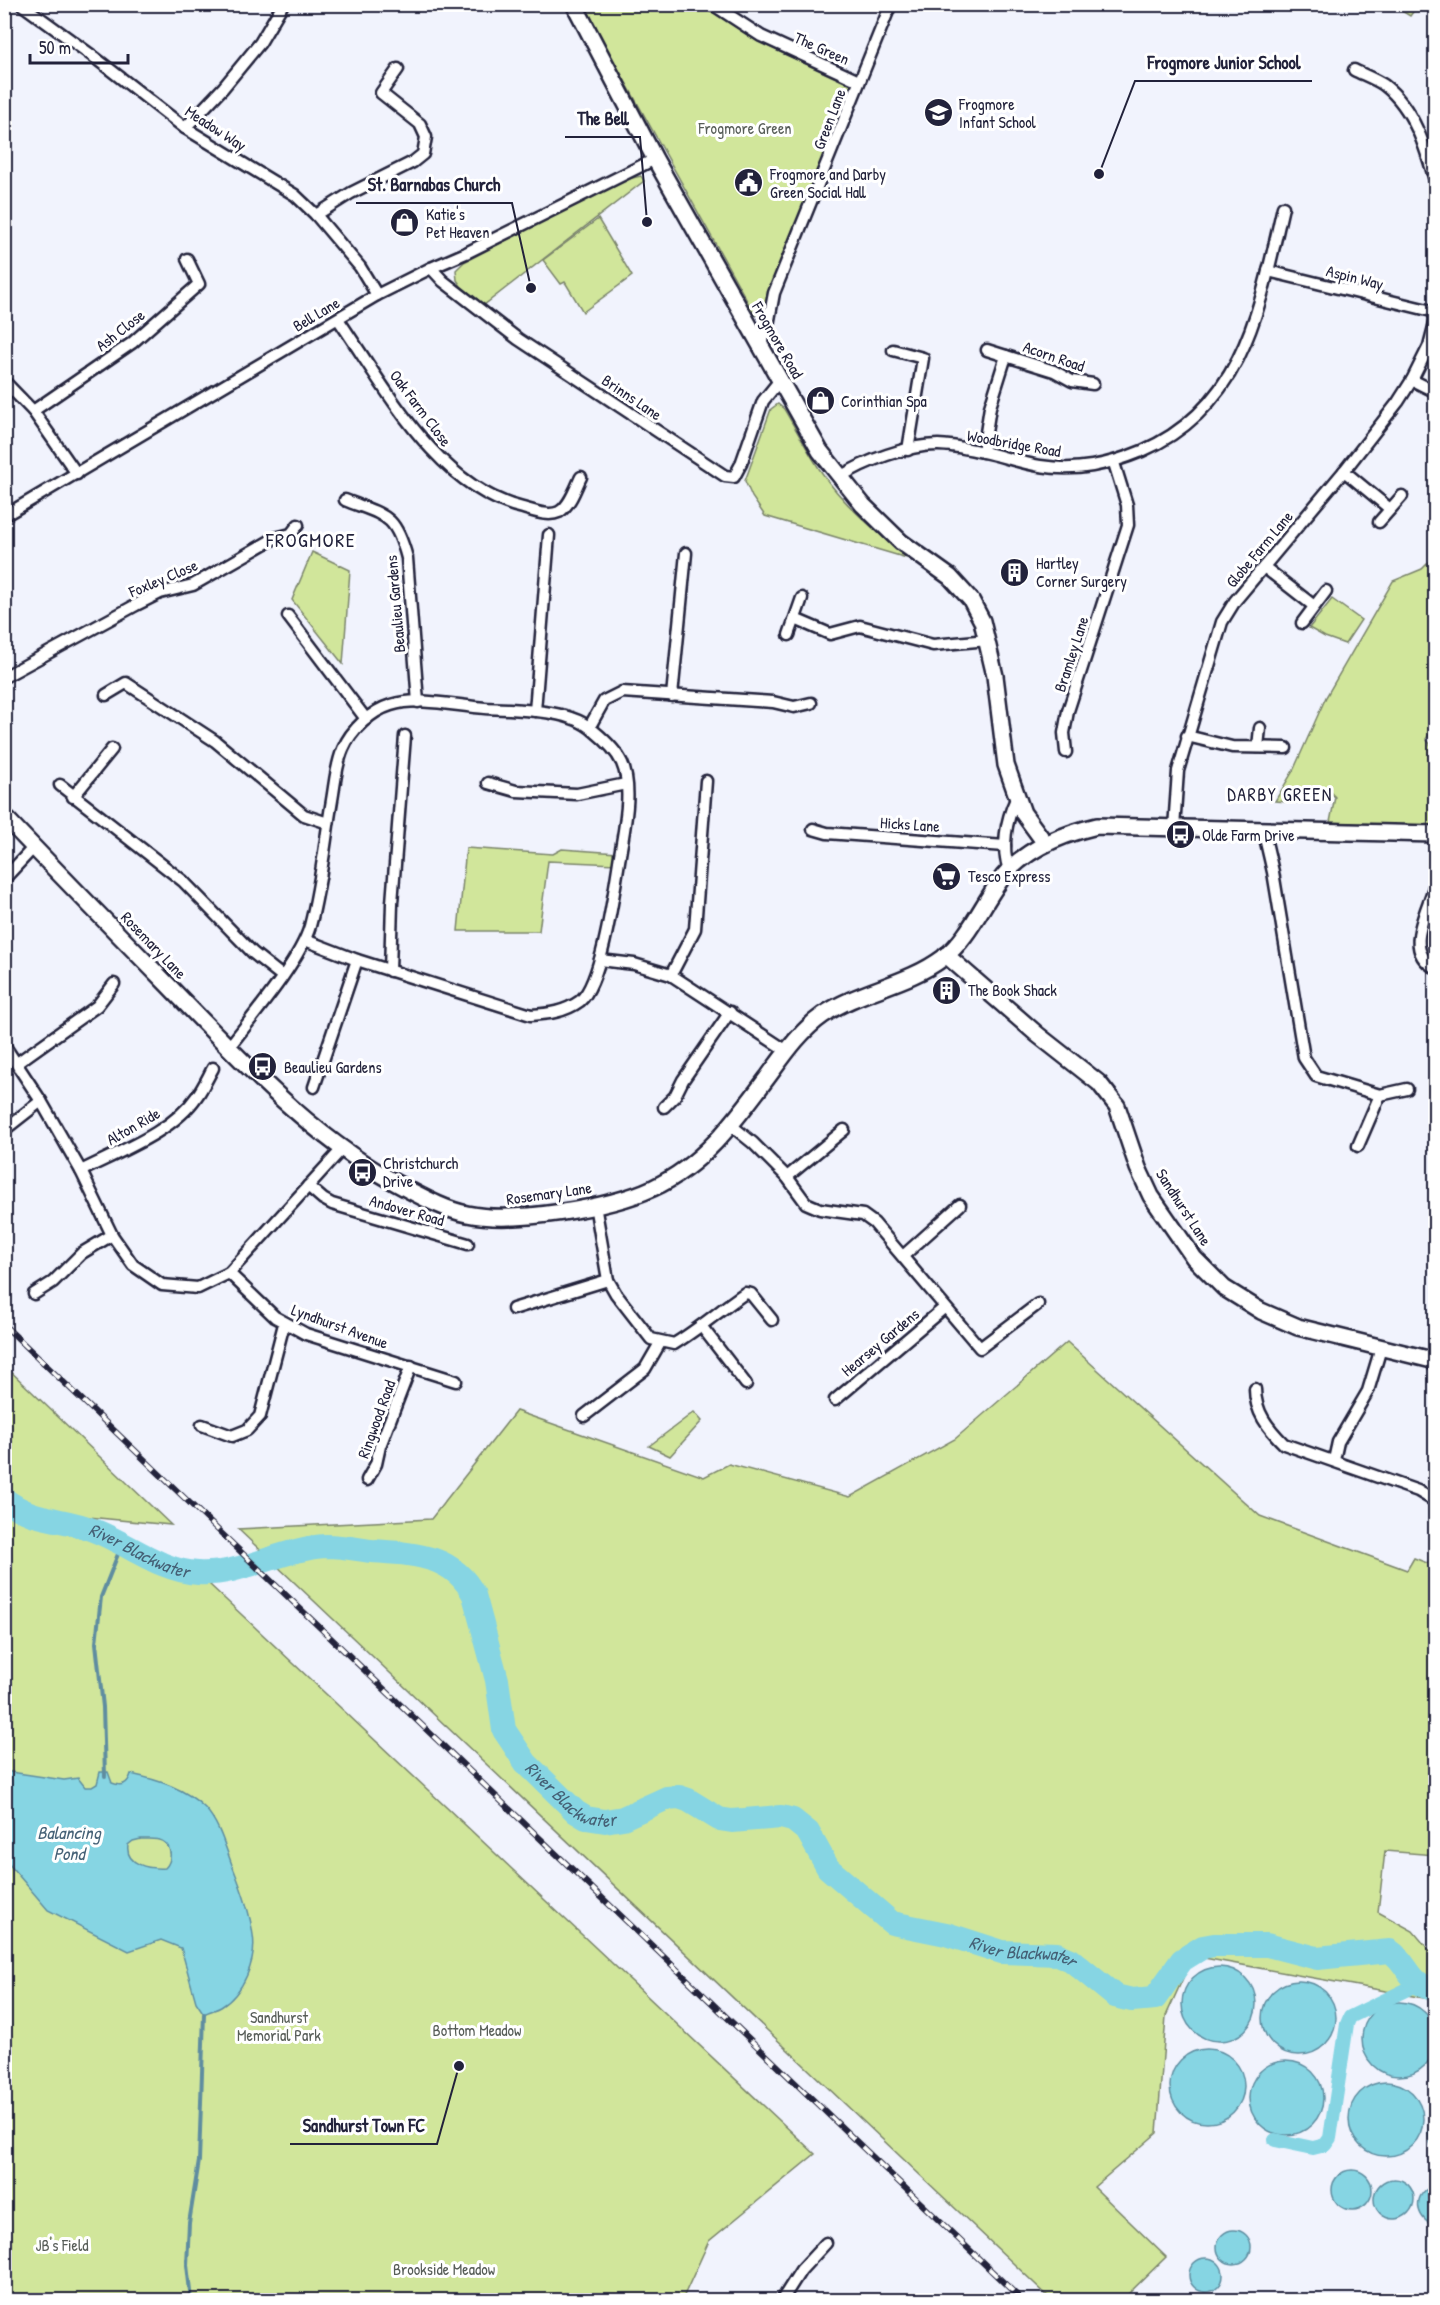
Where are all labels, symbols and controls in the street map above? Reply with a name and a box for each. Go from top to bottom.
street label: The Green [791,26,853,70]
scale bar [30,27,128,65]
text: 50 m [39,35,71,60]
callout: Frogmore Junior School [1135,45,1312,81]
text: Frogmore Junior School [1146,50,1302,76]
street label: Green Lane [807,85,851,152]
place label: Frogmore Infant School [958,93,1037,133]
school or university icon: Frogmore Infant School [922,97,954,129]
street label: Meadow Way [181,100,251,156]
callout: The Bell [565,101,640,137]
text: The Bell [576,106,630,131]
park label: Frogmore Green [697,117,792,139]
place label: Frogmore and Darby Green Social Hall [769,163,886,203]
callout: St. Barnabas Church [356,167,512,203]
public building icon: Frogmore and Darby Green Social Hall [733,167,765,199]
text: St. Barnabas Church [368,172,501,197]
place label: Katie's Pet Heaven [426,203,489,243]
shop icon: Katie's Pet Heaven [389,207,421,239]
street label: Aspin Way [1324,259,1386,295]
street label: Bell Lane [289,291,344,337]
street label: Frogmore Road [747,297,809,383]
street label: Ash Close [91,304,149,356]
street label: Acorn Road [1020,335,1088,377]
street label: Oak Farm Close [385,365,457,451]
street label: Brinns Lane [598,369,667,425]
shop icon: Corinthian Spa [804,385,836,417]
place label: Corinthian Spa [841,390,927,412]
street label: Woodbridge Road [965,424,1063,462]
street label: Globe Farm Lane [1220,506,1298,592]
district label: FROGMORE [265,526,356,553]
place label: Hartley Corner Surgery [1036,552,1127,592]
street label: Foxley Close [124,553,201,603]
street label: Beaulieu Gardens [380,554,410,654]
building icon: Hartley Corner Surgery [999,556,1031,588]
street label: Bramley Lane [1048,613,1094,695]
district label: DARBY GREEN [1227,782,1333,807]
street label: Hicks Lane [880,811,941,837]
bus stop icon: Olde Farm Drive [1165,819,1197,851]
place label: Olde Farm Drive [1202,824,1295,846]
supermarket icon: Tesco Express [931,860,963,892]
place label: Tesco Express [968,865,1050,887]
street label: Rosemary Lane [116,906,192,984]
building icon: The Book Shack [931,974,963,1006]
place label: The Book Shack [968,979,1057,1001]
bus stop icon: Beaulieu Gardens [247,1051,279,1083]
place label: Beaulieu Gardens [284,1056,382,1078]
street label: Alton Ride [102,1102,164,1150]
place label: Christchurch Drive [383,1152,459,1192]
bus stop icon: Christchurch Drive [346,1156,378,1188]
street label: Sandhurst Lane [1151,1164,1217,1250]
street label: Rosemary Lane [505,1176,594,1210]
street label: Andover Road [367,1189,447,1231]
street label: Lyndhurst Avenue [289,1298,392,1354]
street label: Hearsey Gardens [836,1303,924,1381]
street label: Ringwood Road [352,1377,400,1461]
water label: River Blackwater [85,1517,194,1584]
water label: River Blackwater [520,1756,620,1833]
water label: Balancing Pond [37,1820,102,1866]
water label: River Blackwater [966,1929,1085,1974]
park label: Sandhurst Memorial Park [237,2006,321,2046]
park label: Bottom Meadow [433,2019,521,2041]
callout: Sandhurst Town FC [290,2108,437,2144]
text: Sandhurst Town FC [303,2113,425,2138]
park label: JB's Field [36,2234,88,2256]
park label: Brookside Meadow [393,2258,495,2280]

